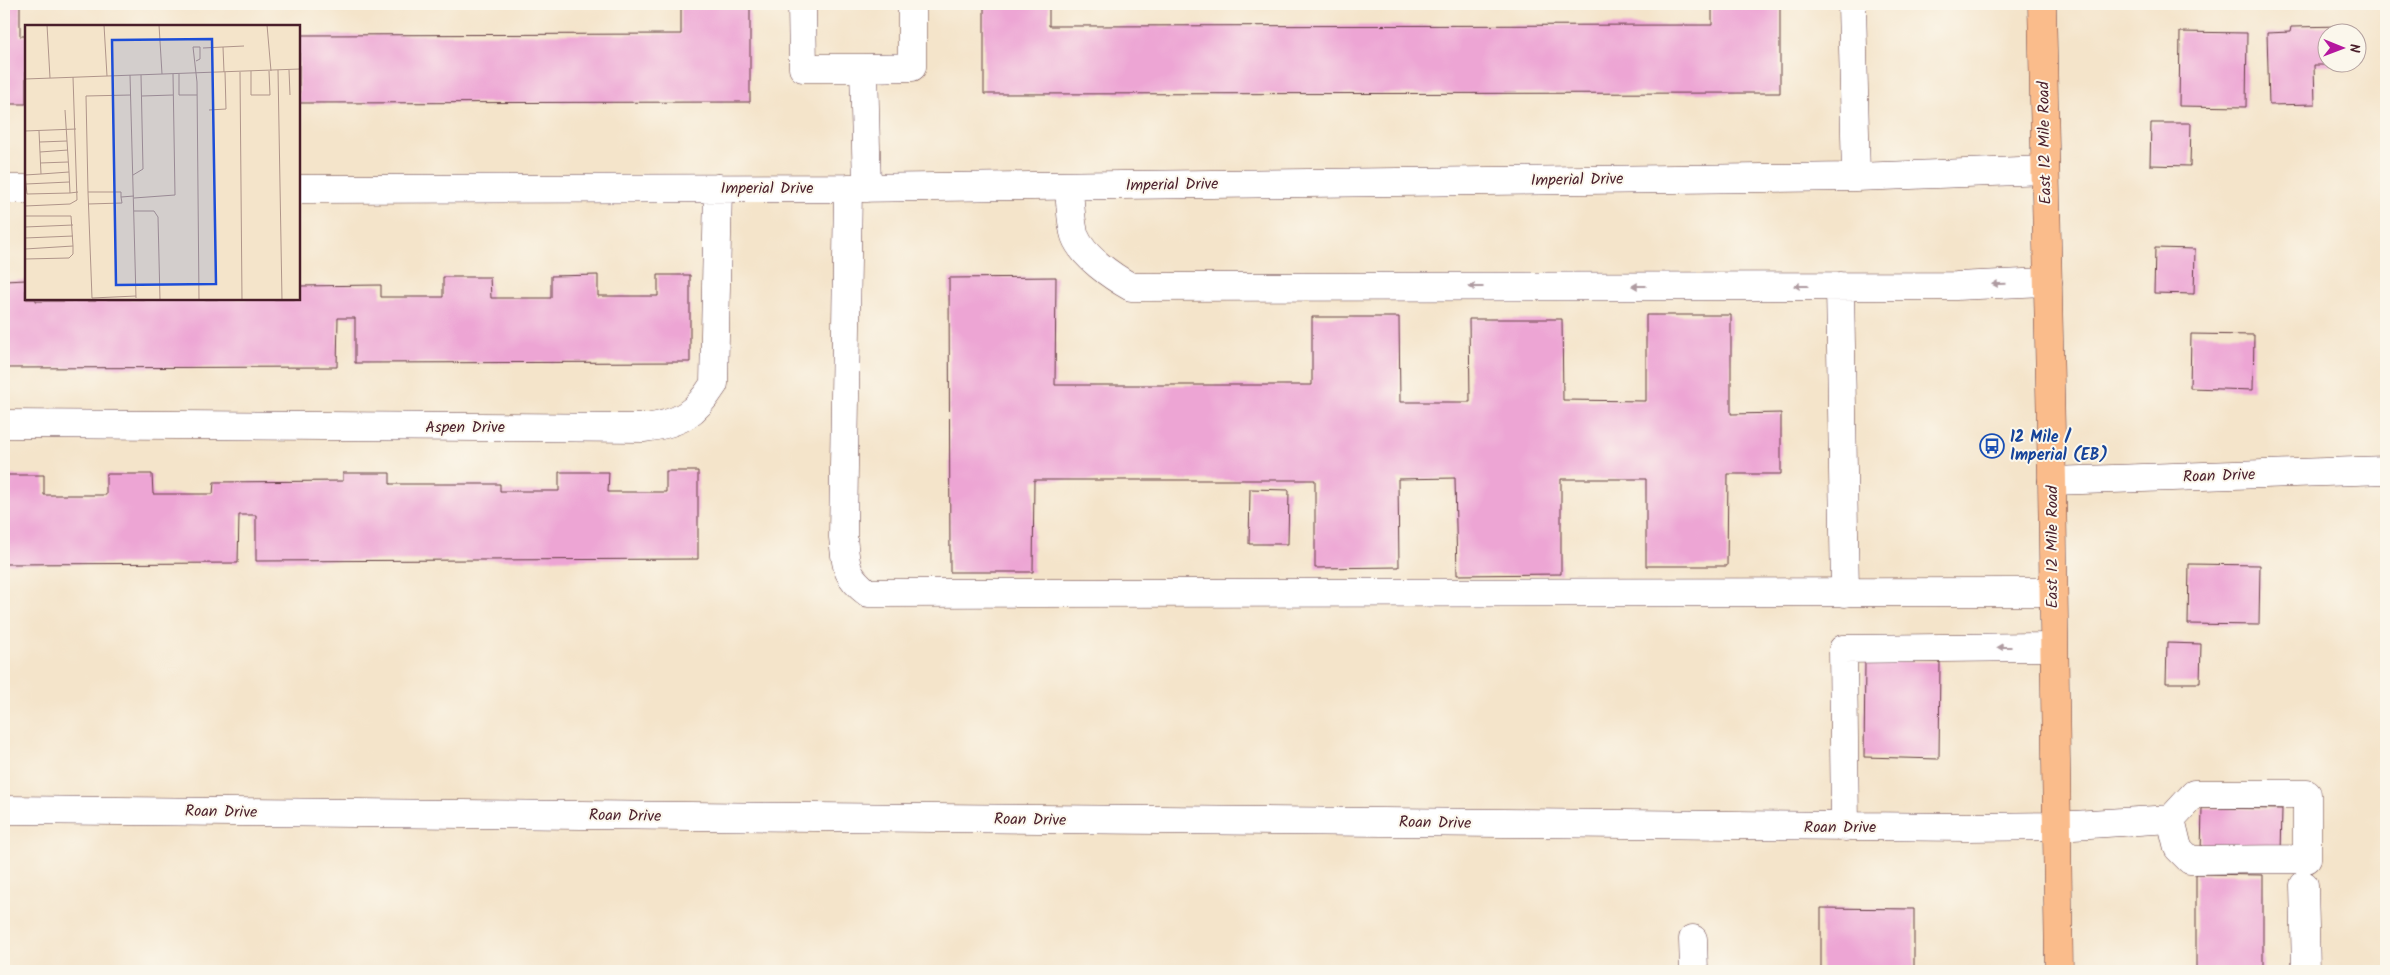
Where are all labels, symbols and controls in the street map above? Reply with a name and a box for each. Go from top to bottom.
north arrow [2318,22,2368,72]
inset map [25,25,300,300]
text: N [2343,44,2365,53]
street label: East 12 Mile Road [2031,80,2059,205]
street label: Imperial Drive [1530,167,1624,193]
street label: Imperial Drive [1125,172,1219,198]
street label: Imperial Drive [721,176,813,201]
one-way arrow [1991,281,2007,289]
one-way arrow [1631,282,1647,290]
one-way arrow [1793,282,1809,290]
one-way arrow [1468,283,1484,291]
street label: Aspen Drive [425,415,505,440]
place label: 12 Mile / Imperial (EB) [2010,425,2108,468]
bus stop icon: 12 Mile / Imperial (EB) [1979,433,2005,459]
street label: Roan Drive [2182,462,2256,490]
street label: East 12 Mile Road [2040,484,2065,609]
one-way arrow [1996,643,2012,651]
street label: Roan Drive [185,799,257,825]
street label: Roan Drive [589,803,661,829]
street label: Roan Drive [994,807,1066,833]
street label: Roan Drive [1399,810,1471,836]
street label: Roan Drive [1804,815,1876,840]

